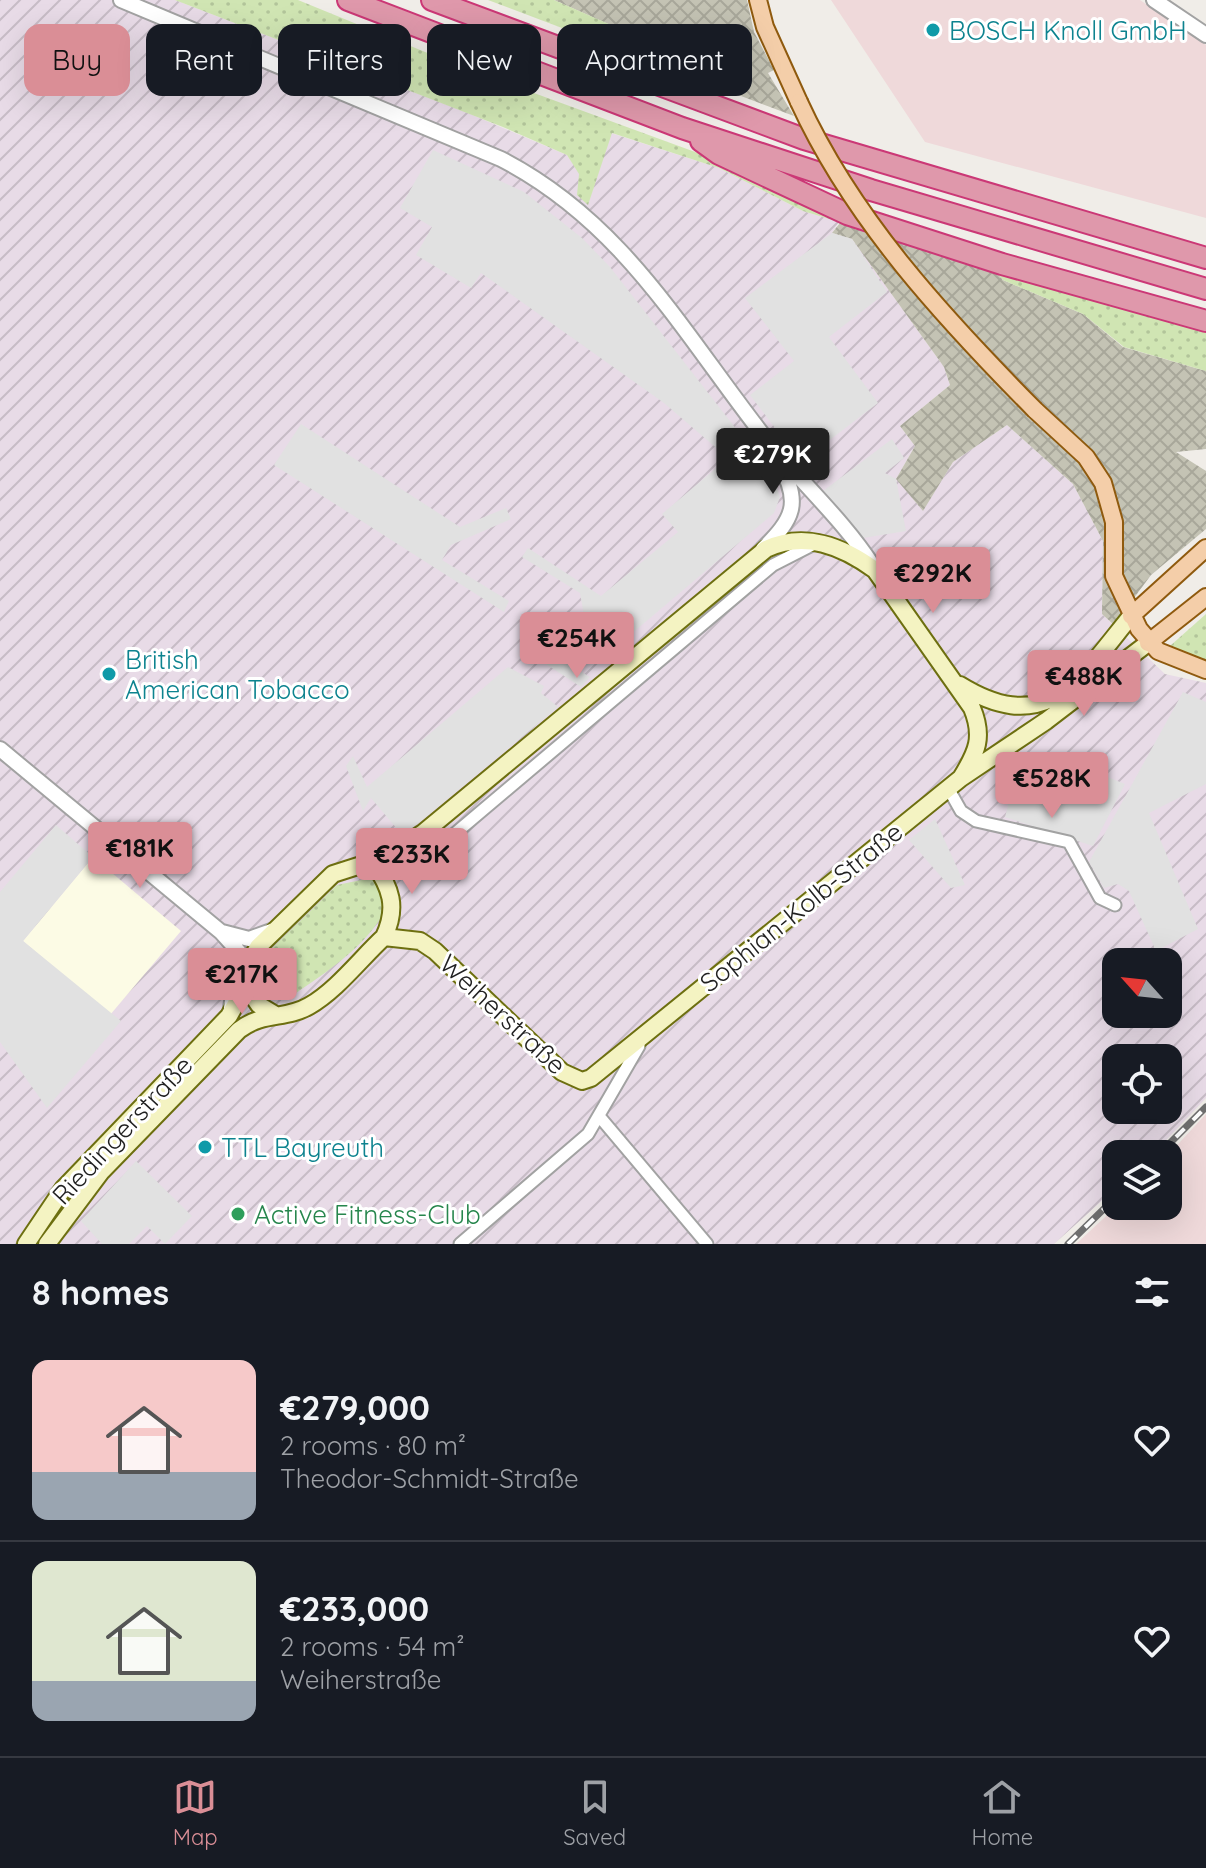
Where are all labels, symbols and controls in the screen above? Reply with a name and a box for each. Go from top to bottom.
place label: BOSCH Knoll GmbH [949,14,1187,47]
marker: BOSCH Knoll GmbH [924,21,942,39]
chip: Buy [24,24,130,96]
chip: Rent [146,24,262,96]
chip: Filters [278,24,411,96]
chip: New [427,24,541,96]
chip: Apartment [557,24,752,96]
pin: €279K [717,428,829,496]
text: €279K [734,437,812,470]
pin: €292K [877,547,989,615]
text: €292K [894,556,972,589]
pin: €254K [521,612,633,680]
text: €254K [538,621,616,654]
place label: British American Tobacco [125,643,350,706]
pin: €488K [1028,650,1140,718]
text: €488K [1045,659,1123,692]
marker: British American Tobacco [100,665,118,683]
pin: €528K [996,752,1108,820]
text: €528K [1013,761,1091,794]
street label: Sophian-Kolb-Straße [693,815,909,999]
pin: €181K [84,822,196,890]
pin: €233K [356,828,468,896]
text: €181K [106,831,174,864]
text: €233K [374,837,450,870]
street label: Weiherstraße [433,947,573,1081]
pin: €217K [186,948,298,1016]
north arrow [1102,948,1182,1028]
map controls [1102,948,1182,1220]
text: €217K [206,957,278,990]
button: locate [1102,1044,1182,1124]
street label: Riedingerstraße [45,1049,199,1211]
place label: TTL Bayreuth [221,1131,384,1164]
marker: TTL Bayreuth [196,1138,214,1156]
button: layers [1102,1140,1182,1220]
place label: Active Fitness-Club [254,1198,481,1231]
marker: Active Fitness-Club [229,1205,247,1223]
icon: filters [1130,1270,1174,1314]
text: 8 homes [32,1271,169,1314]
text: €279,000 [280,1386,430,1429]
icon: home [96,1392,192,1488]
icon: heart [1130,1418,1174,1462]
text: 2 rooms · 80 m² [280,1429,466,1462]
text: Theodor-Schmidt-Straße [280,1462,579,1495]
text: €233,000 [280,1587,429,1630]
icon: home [96,1593,192,1689]
icon: heart [1130,1619,1174,1663]
text: 2 rooms · 54 m² [280,1630,464,1663]
text: Weiherstraße [280,1663,441,1696]
tab: Map [173,1775,218,1851]
tab: Saved [563,1775,626,1851]
tab: Home [972,1775,1033,1851]

